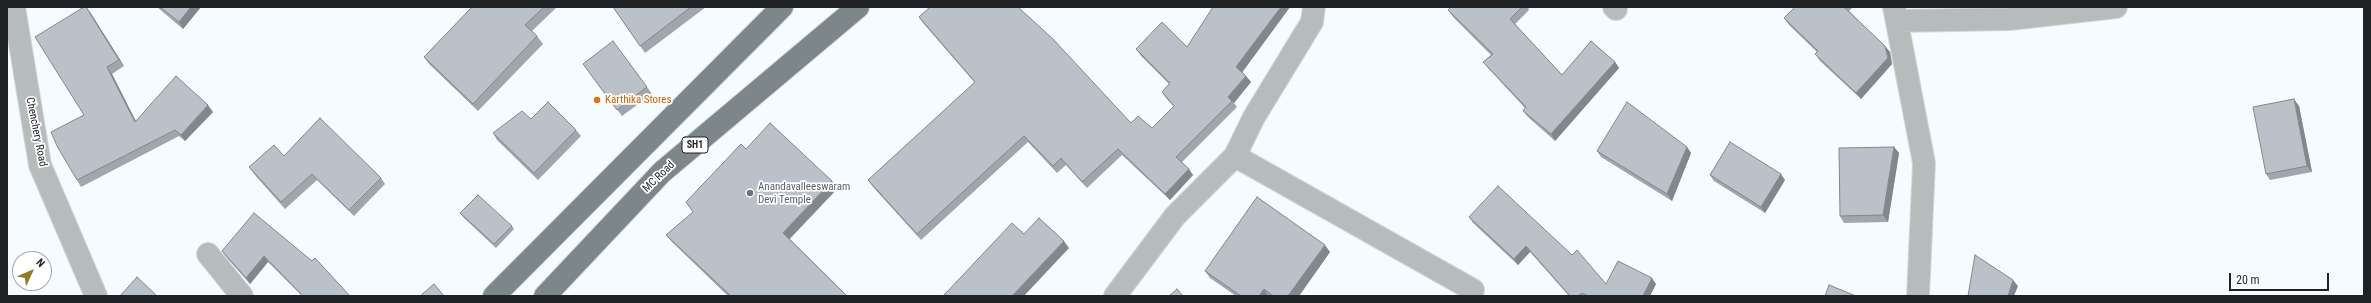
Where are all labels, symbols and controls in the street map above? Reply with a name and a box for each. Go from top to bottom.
place label: Karthika Stores [605,93,672,107]
marker: Karthika Stores [592,95,602,105]
street label: Chenchery Road [23,96,49,168]
road number: SH1 [682,137,708,153]
street label: MC Road [640,159,678,195]
place label: Anandavalleeswaram Devi Temple [758,180,850,206]
marker: Anandavalleeswaram Devi Temple [745,188,755,198]
north arrow [12,251,52,291]
text: N [33,256,47,270]
scale bar [2231,265,2331,291]
text: 20 m [2236,273,2260,287]

